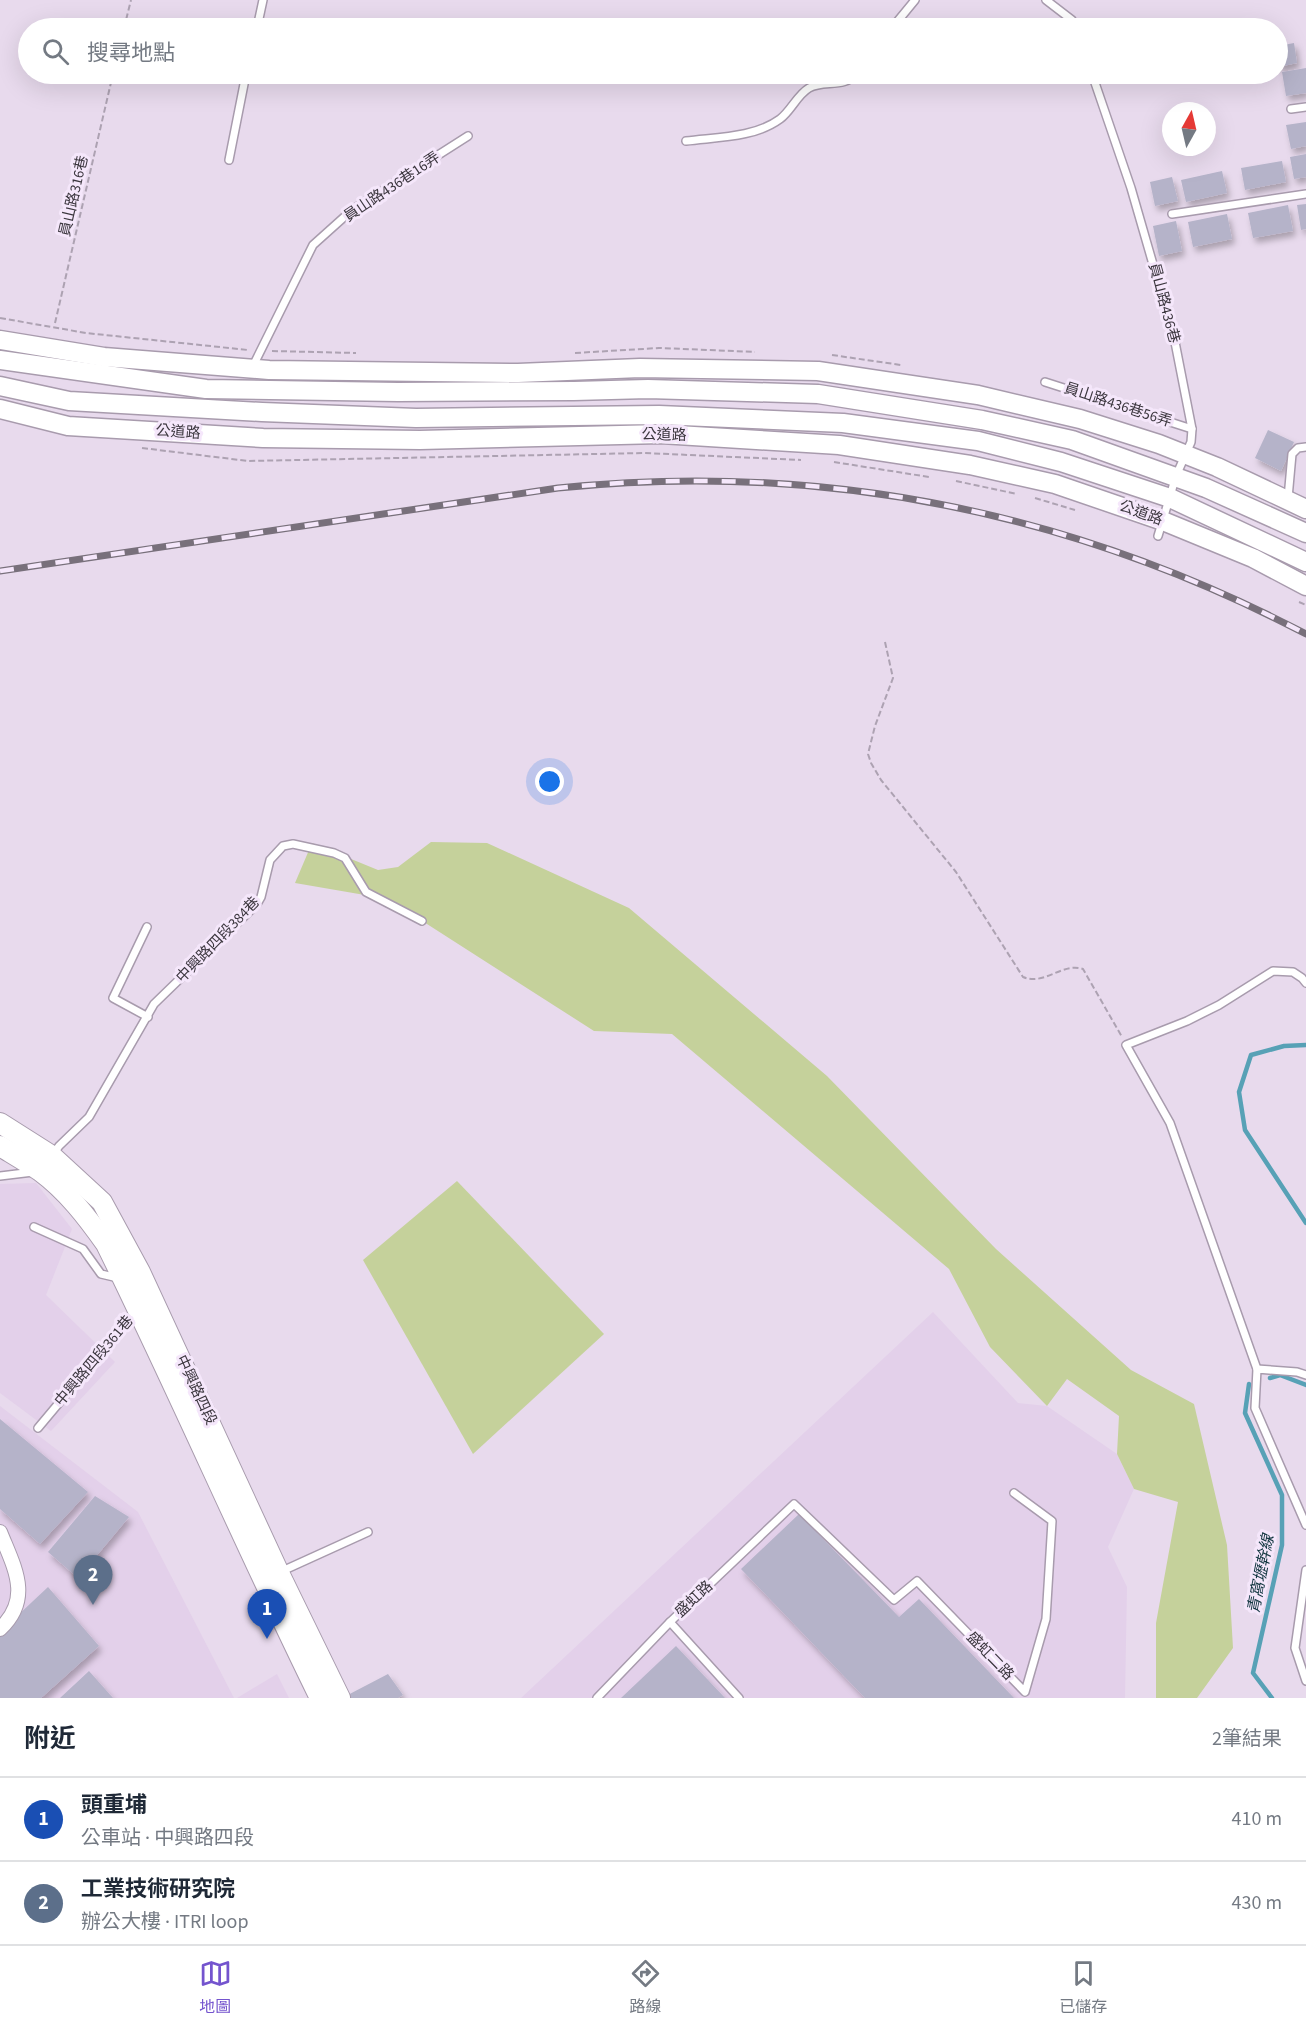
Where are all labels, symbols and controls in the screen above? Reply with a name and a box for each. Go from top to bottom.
search box [18,18,1288,84]
icon: search [39,35,72,68]
text: 搜尋地點 [87,37,175,69]
north arrow [1162,102,1216,156]
street label: 員山路436巷16弄 [340,147,444,227]
street label: 員山路316巷 [55,154,93,238]
street label: 員山路436巷 [1143,260,1185,346]
street label: 員山路436巷56弄 [1061,378,1175,432]
street label: 公道路 [155,420,201,444]
street label: 公道路 [641,424,687,446]
street label: 公道路 [1116,495,1166,531]
your location [535,767,564,796]
street label: 中興路四段384巷 [171,892,265,988]
street label: 中興路四段361巷 [50,1311,138,1411]
street label: 中興路四段 [171,1352,221,1428]
water label: 青窩壢幹線 [1243,1531,1280,1615]
pin: 2 [74,1556,112,1605]
street label: 盛虹路 [670,1576,718,1622]
pin: 1 [248,1590,286,1639]
street label: 盛虹二路 [962,1627,1018,1685]
text: 附近 [24,1720,76,1757]
text: 2筆結果 [1212,1725,1282,1753]
text: 頭重埔 [81,1789,147,1821]
text: 1 [38,1805,49,1833]
text: 410 m [1232,1805,1282,1833]
text: 公車站 · 中興路四段 [81,1824,254,1852]
text: 工業技術研究院 [81,1873,235,1905]
text: 2 [38,1889,49,1917]
text: 430 m [1232,1889,1282,1917]
text: 辦公大樓 · ITRI loop [81,1908,248,1936]
tab: 地圖 [199,1957,232,2018]
tab: 路線 [629,1957,662,2018]
tab: 已儲存 [1059,1957,1107,2018]

